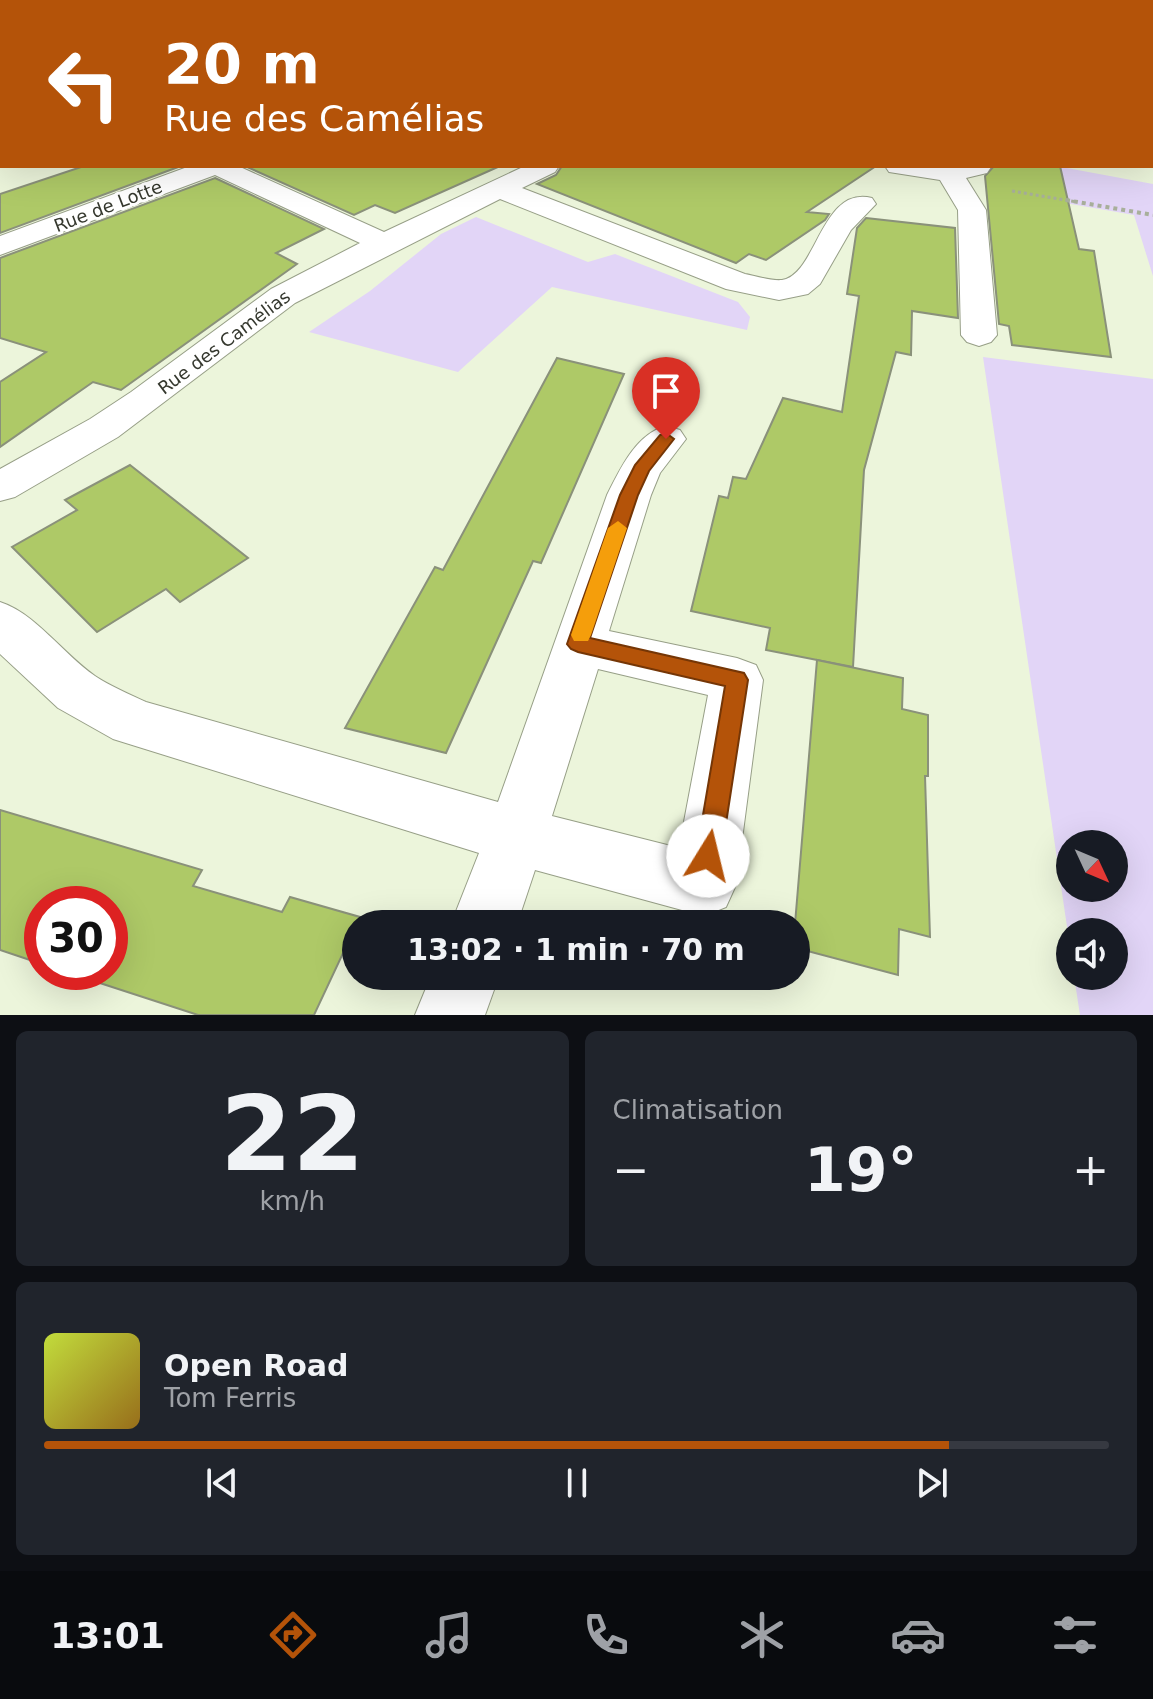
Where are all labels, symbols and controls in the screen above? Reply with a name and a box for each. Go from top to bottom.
text: 20 m [164,31,320,96]
icon: left [32,32,136,136]
text: Rue des Camélias [164,98,484,139]
street label: Rue de Lotte [51,176,165,236]
street label: Rue des Camélias [154,285,294,399]
pin [632,357,700,439]
icon: arrive [644,369,688,413]
position arrow [666,814,750,898]
north arrow [1056,830,1128,902]
map controls [1056,830,1128,990]
speed limit sign: 30 [24,886,128,990]
button: sound [1056,918,1128,990]
text: 13:02 · 1 min · 70 m [407,932,745,967]
text: 22 [220,1073,365,1195]
text: Climatisation [613,1095,783,1125]
text: 19° [804,1135,918,1205]
text: − [613,1144,649,1195]
text: + [1072,1144,1109,1195]
text: km/h [259,1186,325,1216]
text: Open Road [164,1348,349,1383]
text: Tom Ferris [164,1383,296,1413]
icon: previous [200,1461,244,1505]
icon: pause [555,1461,599,1505]
icon: next [910,1461,954,1505]
icon: directions [265,1607,321,1663]
icon: music [421,1607,477,1663]
icon: phone [578,1607,634,1663]
icon: climate [734,1607,790,1663]
icon: car [890,1607,946,1663]
icon: filters [1047,1607,1103,1663]
text: 13:01 [50,1615,165,1656]

